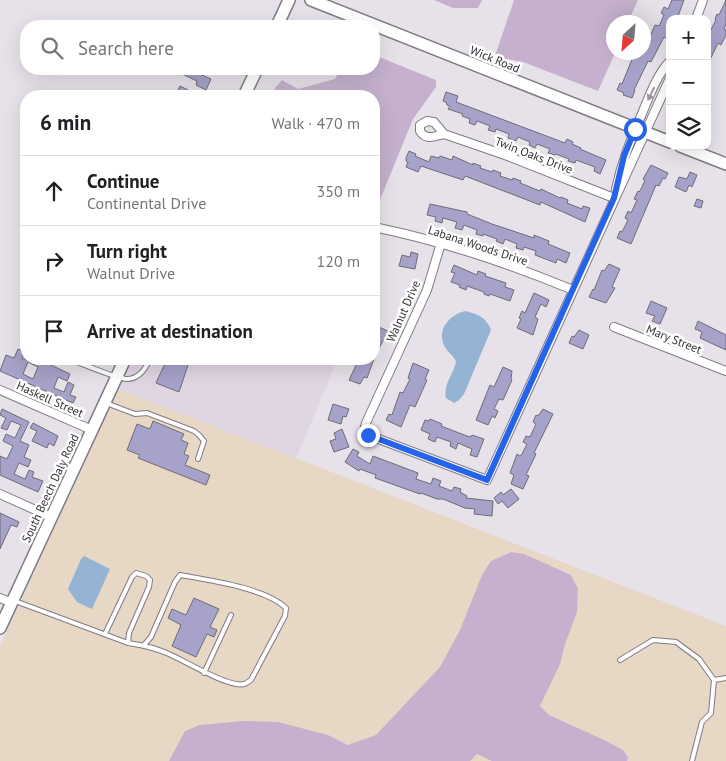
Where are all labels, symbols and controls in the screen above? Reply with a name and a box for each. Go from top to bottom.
north arrow [606,15,651,60]
map controls [666,15,711,150]
button: + [666,15,711,60]
search box [20,20,380,75]
icon: search [38,34,66,62]
text: Search here [78,36,174,60]
street label: Wick Road [468,42,522,76]
button: − [666,60,711,105]
one-way arrow [646,87,654,101]
button: layers [666,105,711,150]
text: 6 min [40,109,91,136]
text: Walk · 470 m [271,113,360,133]
route start [624,118,647,141]
street label: Twin Oaks Drive [493,133,575,177]
text: Continue [87,169,159,193]
icon: ahead [40,177,68,205]
text: 350 m [317,181,360,201]
text: Continental Drive [87,193,206,213]
street label: Labana Woods Drive [426,222,530,268]
text: Turn right [87,239,167,263]
icon: right [40,247,68,275]
text: 120 m [317,251,360,271]
text: Walnut Drive [87,263,175,283]
street label: Walnut Drive [383,278,423,344]
icon: arrive [40,317,68,345]
text: Arrive at destination [87,319,253,343]
street label: Mary Street [644,321,704,357]
street label: Haskell Street [14,378,86,420]
route end [357,424,380,447]
street label: South Beech Daly Road [18,431,82,545]

